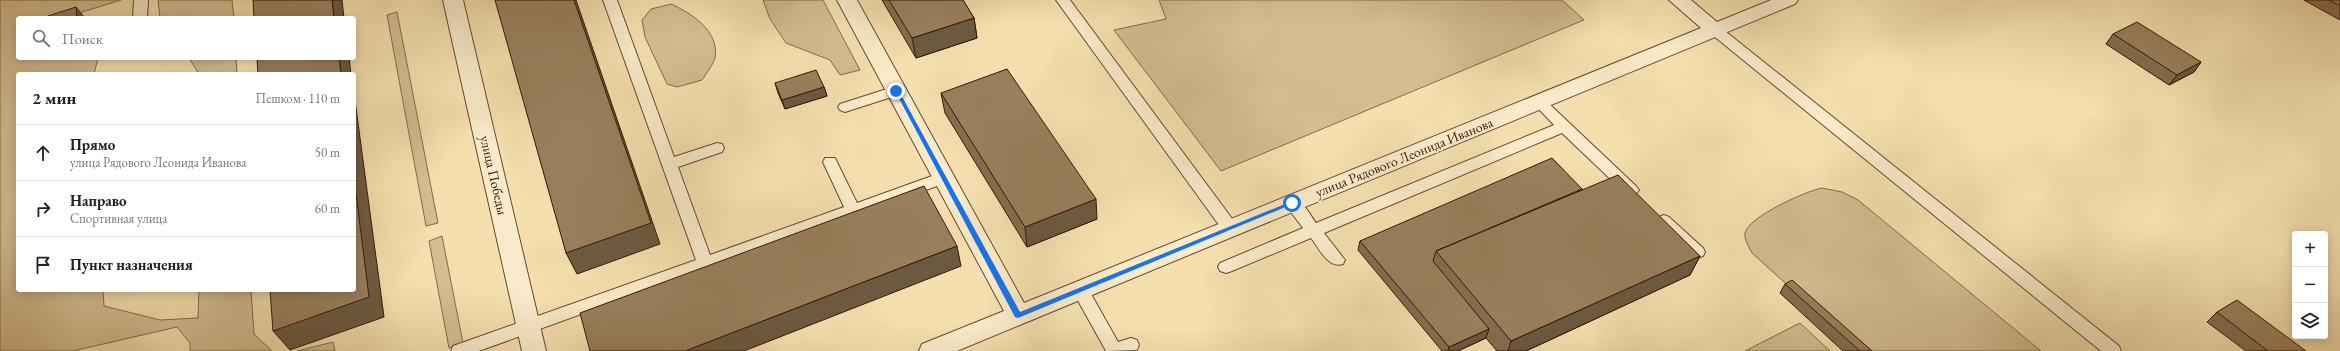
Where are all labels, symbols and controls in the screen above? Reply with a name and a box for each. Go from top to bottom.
search box [16,16,356,60]
icon: search [30,27,52,49]
text: Поиск [62,29,103,48]
route end [887,82,905,100]
text: 2 мин [32,87,76,109]
text: Пешком · 110 m [256,90,340,107]
street label: улица Рядового Леонида Иванова [1312,113,1496,201]
street label: улица Победы [476,133,512,217]
text: Прямо [70,135,115,154]
icon: ahead [32,142,54,164]
text: 50 m [315,144,340,161]
text: улица Рядового Леонида Иванова [70,154,247,171]
text: Направо [70,191,127,210]
route start [1283,194,1301,212]
icon: right [32,198,54,220]
text: 60 m [315,200,340,217]
text: Спортивная улица [70,210,167,227]
map controls [2292,231,2328,339]
button: + [2292,231,2328,267]
icon: arrive [32,254,54,276]
text: Пункт назначения [70,255,193,274]
button: − [2292,267,2328,303]
button: layers [2292,303,2328,339]

